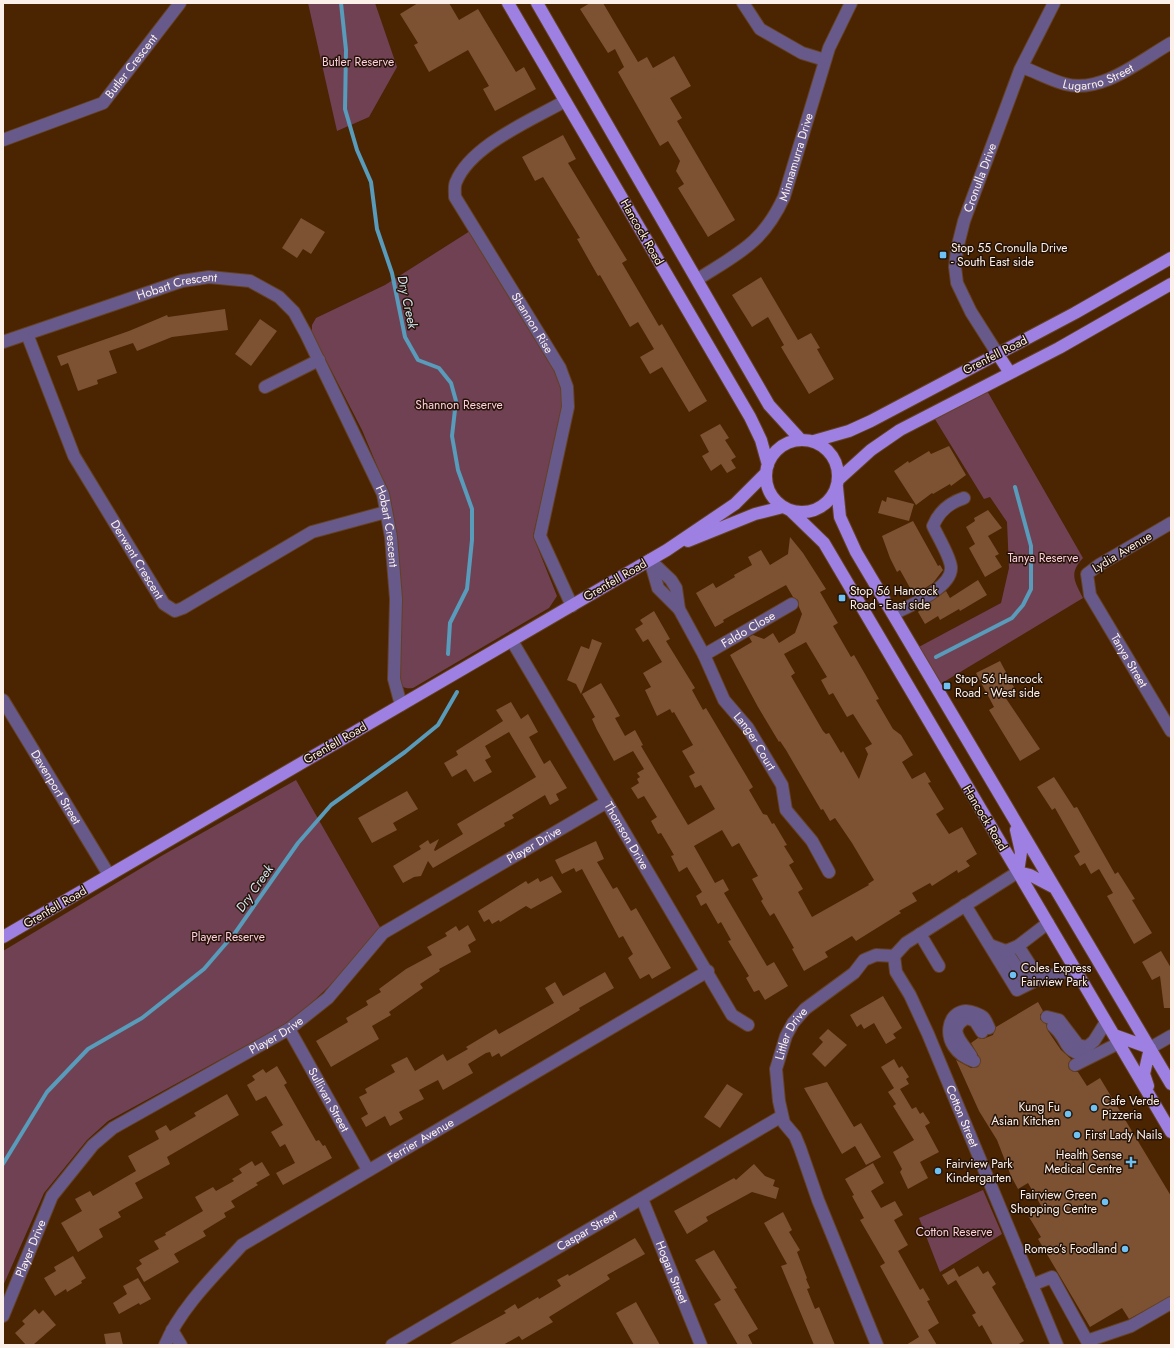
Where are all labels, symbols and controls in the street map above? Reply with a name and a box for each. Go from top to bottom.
street label: Butler Crescent [101,30,162,102]
park label: Butler Reserve [322,53,394,71]
street label: Lugarno Street [1061,59,1137,95]
street label: Minnamurra Drive [774,111,818,203]
street label: Cronulla Drive [959,140,1001,215]
street label: Hancock Road [616,196,668,268]
place label: Stop 55 Cronulla Drive - South East side [951,239,1067,271]
marker: Stop 55 Cronulla Drive - South East side [938,250,948,260]
street label: Hobart Crescent [134,268,218,305]
water label: Dry Creek [393,274,423,331]
street label: Shannon Rise [507,289,558,357]
street label: Grenfell Road [960,331,1030,379]
park label: Shannon Reserve [415,396,503,414]
street label: Hobart Crescent [371,482,402,568]
street label: Derwent Crescent [106,516,168,603]
street label: Lydia Avenue [1089,527,1155,577]
park label: Tanya Reserve [1008,549,1078,567]
street label: Grenfell Road [580,555,650,605]
place label: Stop 56 Hancock Road - East side [850,582,938,614]
marker: Stop 56 Hancock Road - East side [837,593,847,603]
street label: Faldo Close [718,607,779,652]
street label: Tanya Street [1106,630,1152,691]
place label: Stop 56 Hancock Road - West side [955,670,1043,702]
marker: Stop 56 Hancock Road - West side [942,681,952,691]
street label: Langer Court [729,708,780,774]
street label: Grenfell Road [300,718,370,768]
street label: Davenport Street [26,747,85,828]
street label: Hancock Road [958,782,1012,854]
street label: Thomson Drive [600,799,654,873]
street label: Player Drive [503,822,565,868]
water label: Dry Creek [231,860,278,916]
street label: Grenfell Road [20,882,90,932]
park label: Player Reserve [191,928,265,946]
place label: Coles Express Fairview Park [1021,959,1092,991]
marker: Coles Express Fairview Park [1008,970,1018,980]
street label: Littler Drive [770,1003,812,1062]
street label: Player Drive [246,1012,307,1059]
street label: Sullivan Street [303,1064,354,1135]
street label: Cotton Street [941,1082,983,1150]
place label: Cafe Verde Pizzeria [1102,1092,1159,1124]
place label: Kung Fu Asian Kitchen [991,1098,1060,1130]
marker: Cafe Verde Pizzeria [1089,1103,1099,1113]
marker: Kung Fu Asian Kitchen [1063,1109,1073,1119]
street label: Ferrier Avenue [384,1113,457,1167]
place label: First Lady Nails [1085,1126,1162,1144]
marker: First Lady Nails [1072,1130,1082,1140]
place label: Health Sense Medical Centre [1045,1146,1122,1178]
place label: Fairview Park Kindergarten [946,1155,1013,1187]
marker: Health Sense Medical Centre [1125,1156,1137,1168]
marker: Fairview Park Kindergarten [933,1166,943,1176]
place label: Fairview Green Shopping Centre [1010,1186,1097,1218]
marker: Fairview Green Shopping Centre [1100,1197,1110,1207]
street label: Caspar Street [553,1206,621,1256]
street label: Player Drive [11,1217,50,1280]
park label: Cotton Reserve [916,1223,992,1241]
street label: Hogan Street [651,1238,692,1306]
place label: Romeo’s Foodland [1024,1240,1117,1258]
marker: Romeo’s Foodland [1120,1244,1130,1254]

